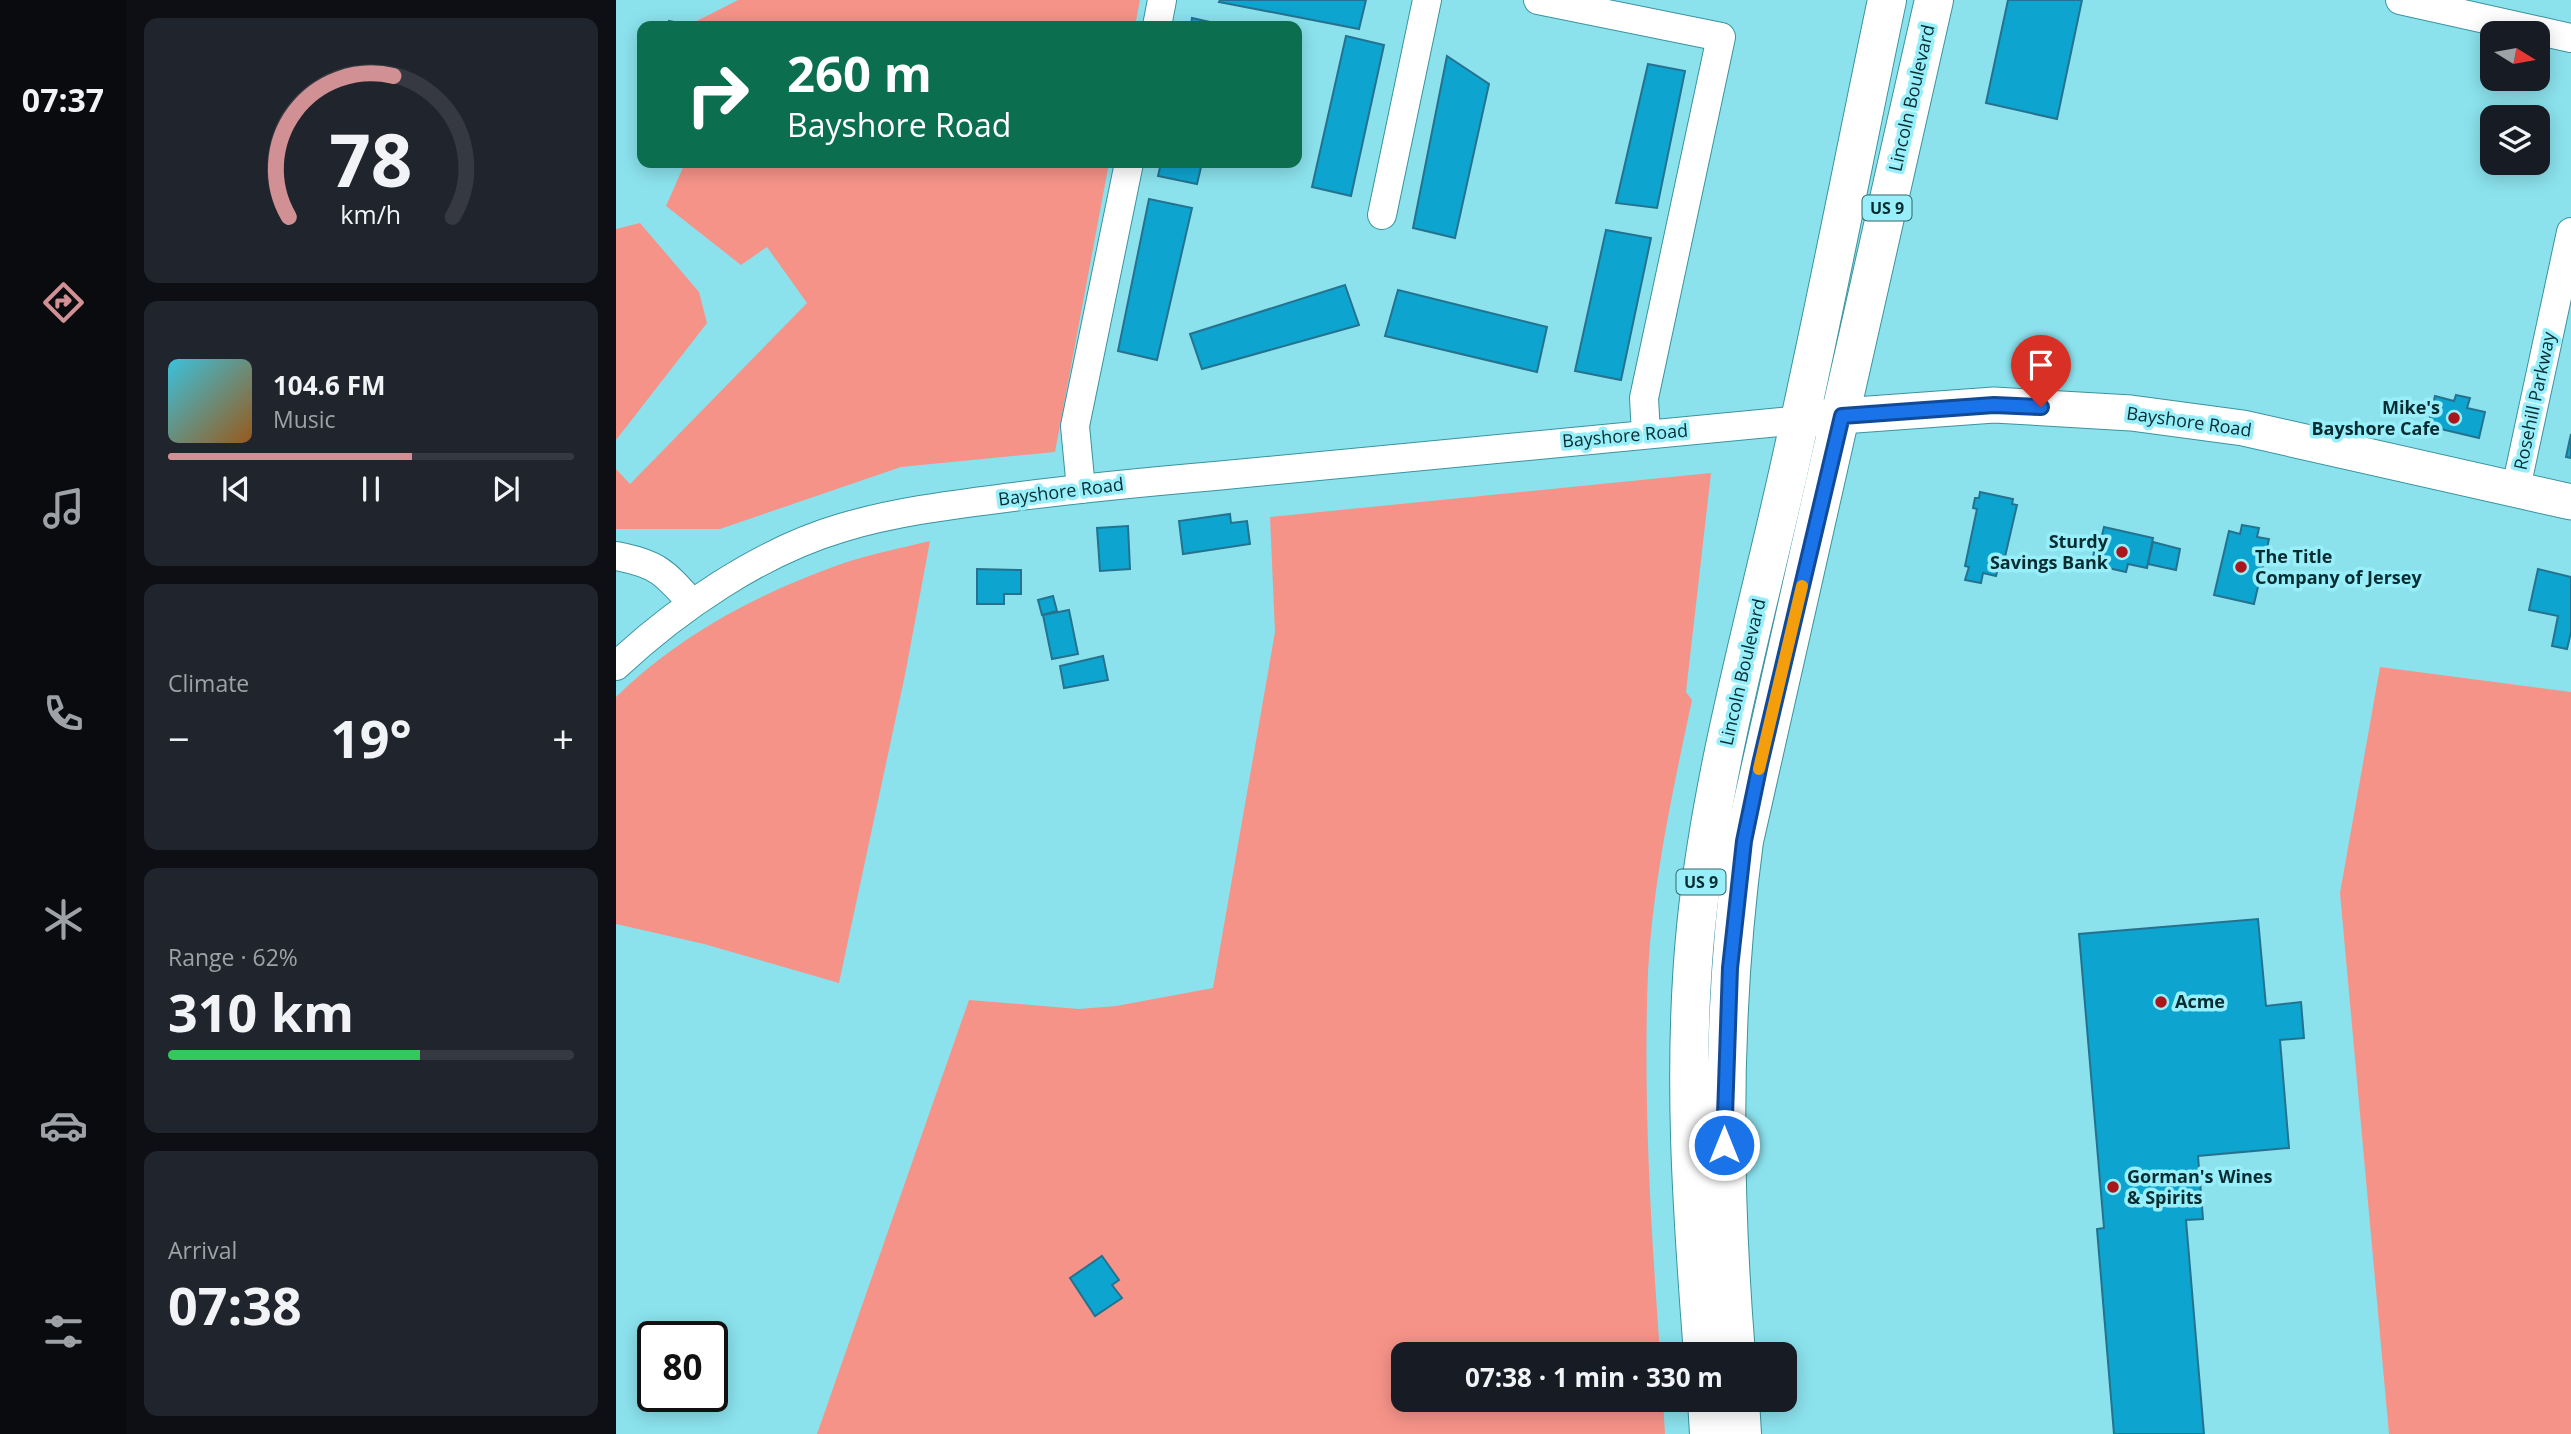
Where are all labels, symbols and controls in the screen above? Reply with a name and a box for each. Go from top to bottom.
north arrow [2480,21,2550,91]
map controls [2480,21,2550,175]
street label: Lincoln Boulevard [1882,22,1940,174]
text: 260 m [787,40,932,106]
icon: right [672,49,763,140]
text: 07:37 [22,78,104,121]
text: Bayshore Road [787,103,1011,146]
button: layers [2480,105,2550,175]
text: 78 [329,109,413,208]
text: km/h [341,196,401,230]
road number: US 9 [1862,196,1912,220]
icon: directions [39,278,88,327]
street label: Rosehill Parkway [2508,329,2561,472]
pin [2011,335,2071,407]
icon: arrive [2022,346,2060,384]
text: 104.6 FM [273,367,385,403]
place label: Mike's Bayshore Cafe [2311,395,2440,440]
street label: Bayshore Road [2125,400,2253,442]
text: Music [273,403,336,435]
marker: Mike's Bayshore Cafe [2446,410,2462,426]
street label: Bayshore Road [1561,418,1689,452]
icon: previous [217,470,255,508]
icon: pause [352,470,390,508]
icon: next [487,470,525,508]
street label: Bayshore Road [997,471,1125,511]
icon: music [39,484,88,533]
place label: Sturdy Savings Bank [1990,529,2109,574]
marker: Sturdy Savings Bank [2114,544,2130,560]
place label: The Title Company of Jersey [2255,544,2422,589]
marker: The Title Company of Jersey [2233,559,2249,575]
street label: Lincoln Boulevard [1713,596,1771,748]
text: Climate [168,667,249,699]
icon: phone [39,689,88,738]
text: 19° [330,702,412,773]
text: − [168,712,190,764]
text: + [552,712,574,764]
road number: US 9 [1676,870,1726,894]
icon: climate [39,895,88,944]
text: Range · 62% [168,941,298,973]
text: 310 km [168,976,354,1047]
place label: Acme [2175,989,2225,1013]
marker: Acme [2153,994,2169,1010]
icon: car [39,1101,88,1150]
position arrow [1687,1108,1761,1182]
place label: Gorman's Wines & Spirits [2127,1164,2273,1209]
marker: Gorman's Wines & Spirits [2105,1179,2121,1195]
text: Arrival [168,1234,237,1266]
text: 07:38 [168,1269,302,1340]
icon: filters [39,1307,88,1356]
speed limit sign: 80 [637,1321,728,1412]
text: 07:38 · 1 min · 330 m [1465,1359,1723,1395]

